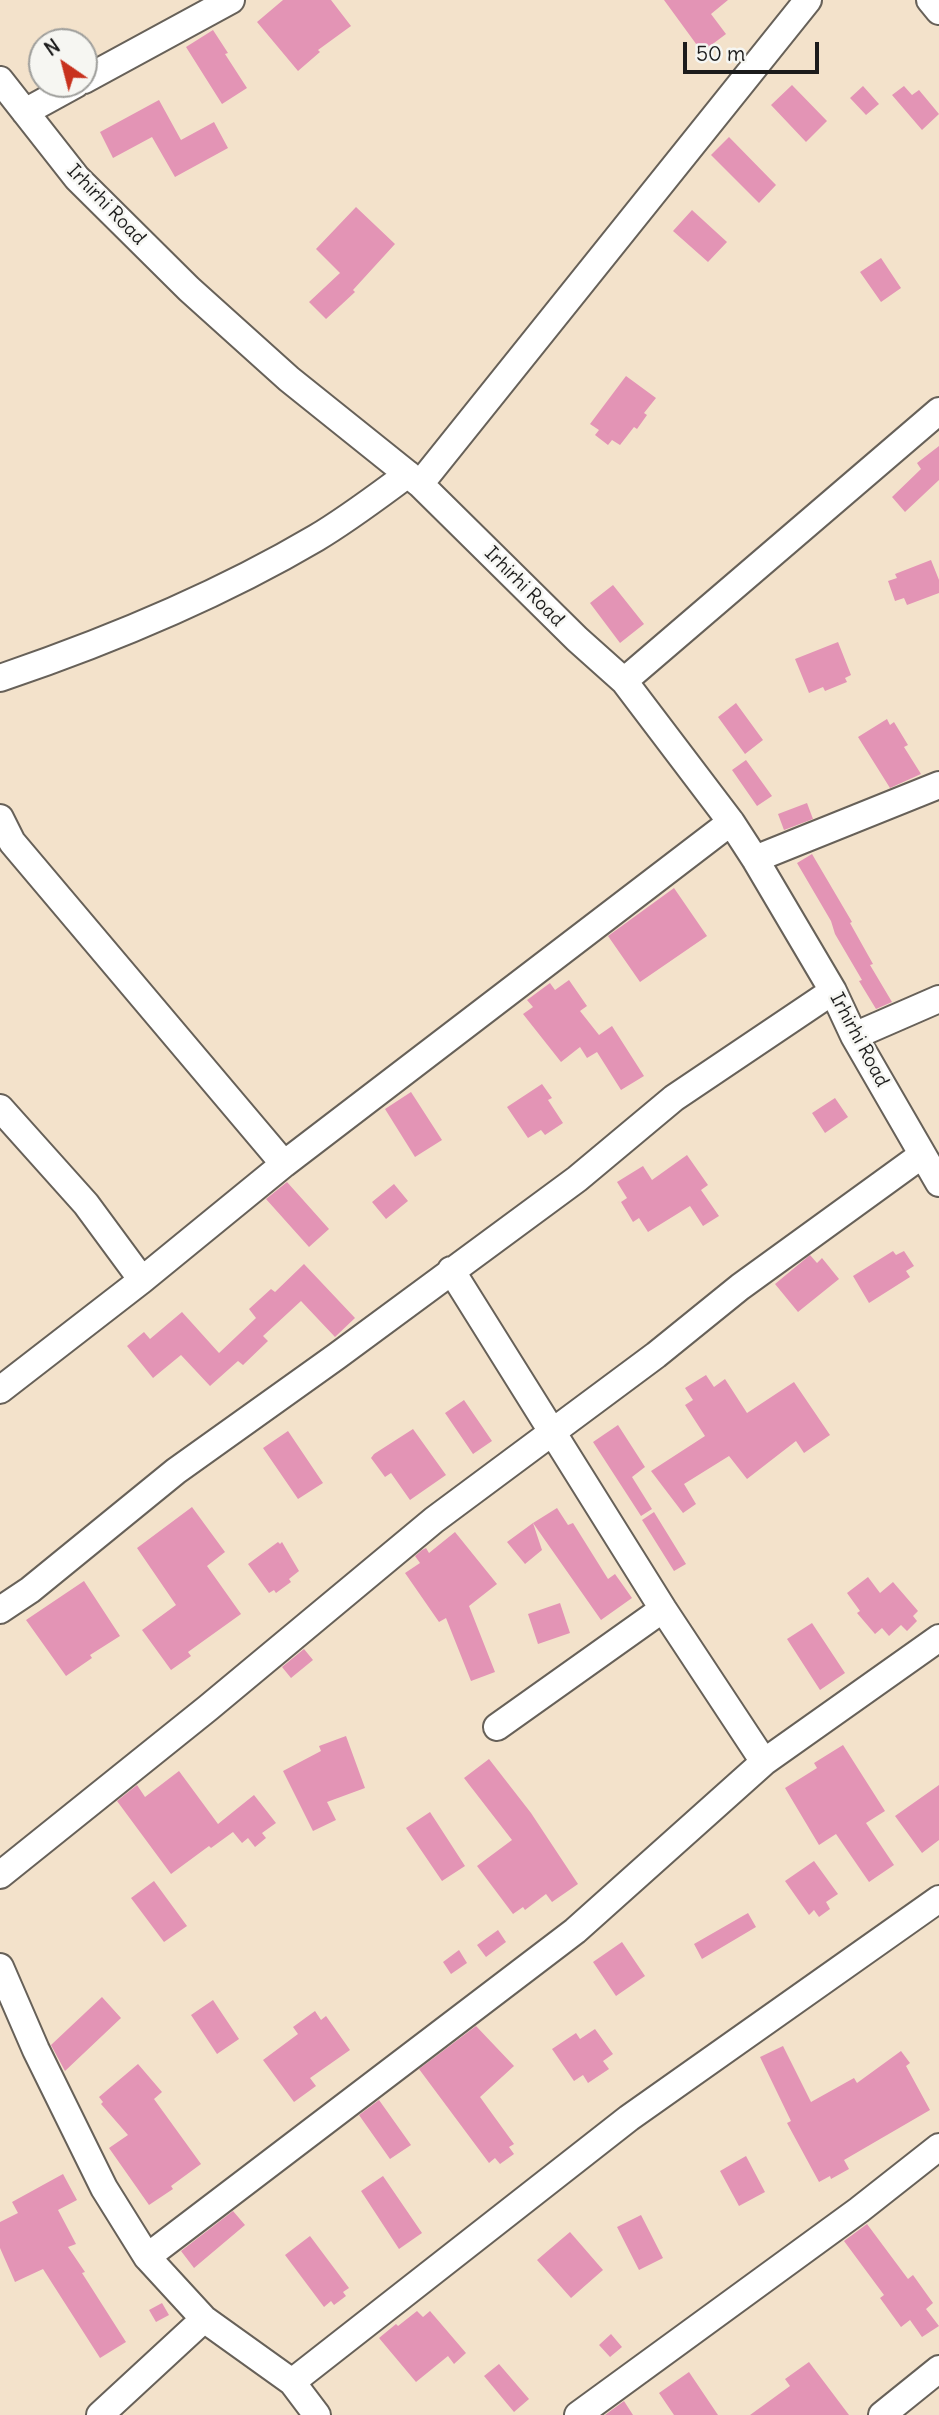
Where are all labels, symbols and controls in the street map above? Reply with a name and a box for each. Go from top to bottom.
north arrow [28,28,98,98]
scale bar [687,28,824,72]
text: N [40,34,64,61]
text: 50 m [696,40,745,67]
street label: Irhirhi Road [62,160,150,250]
street label: Irhirhi Road [479,542,569,632]
street label: Irhirhi Road [825,989,893,1091]

